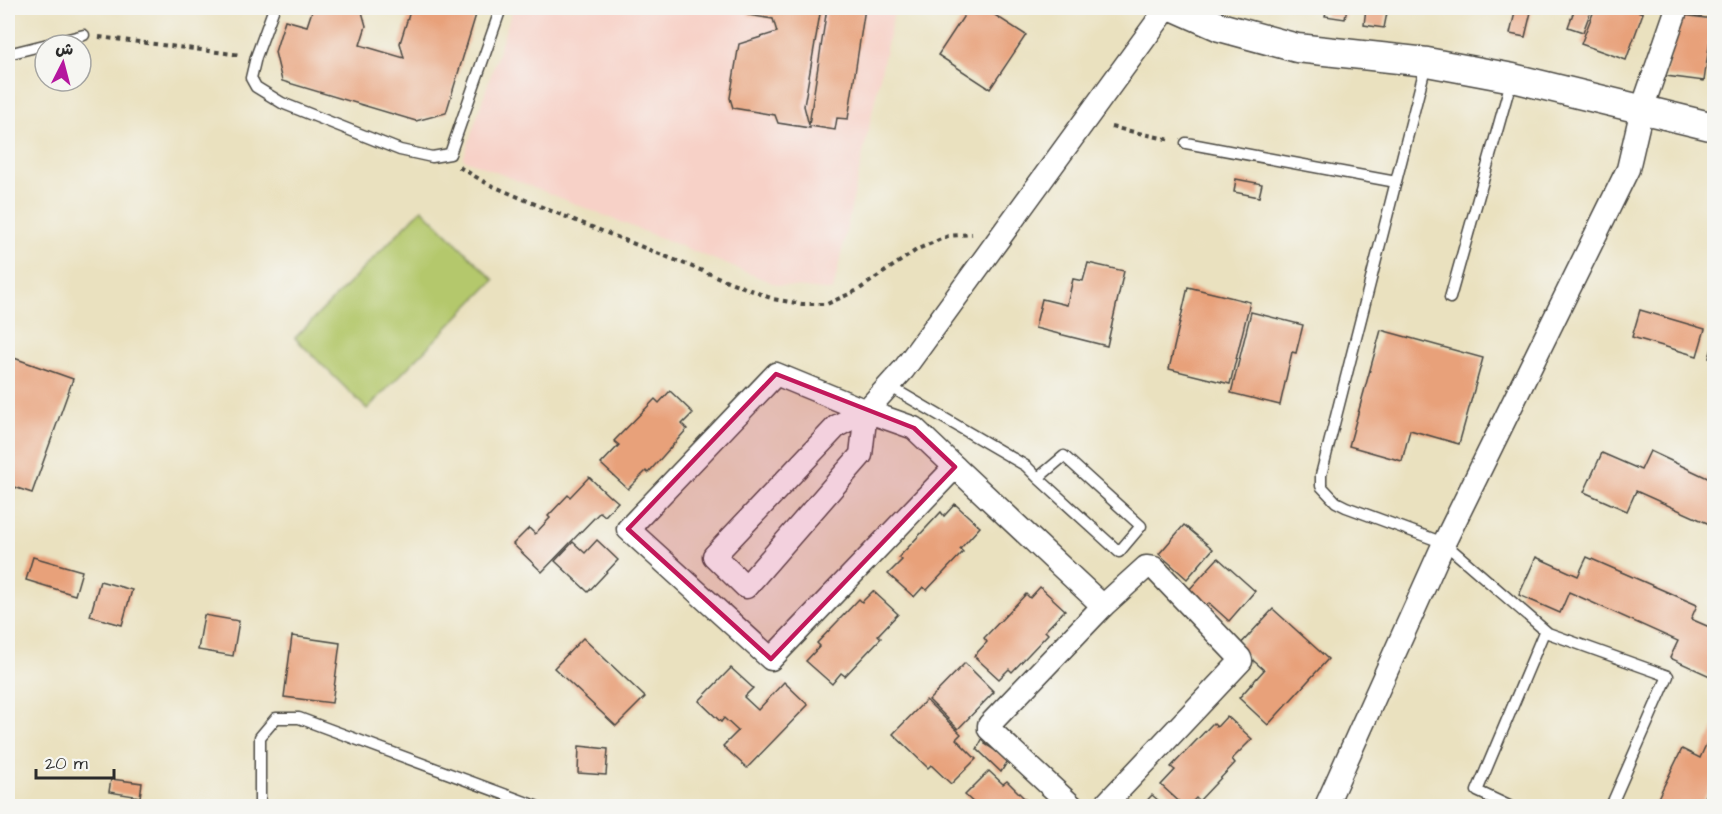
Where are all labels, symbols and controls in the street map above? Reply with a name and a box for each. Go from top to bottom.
north arrow [33,33,93,93]
text: ش [55,37,74,61]
scale bar [36,742,114,780]
text: 20 m [45,751,88,776]

